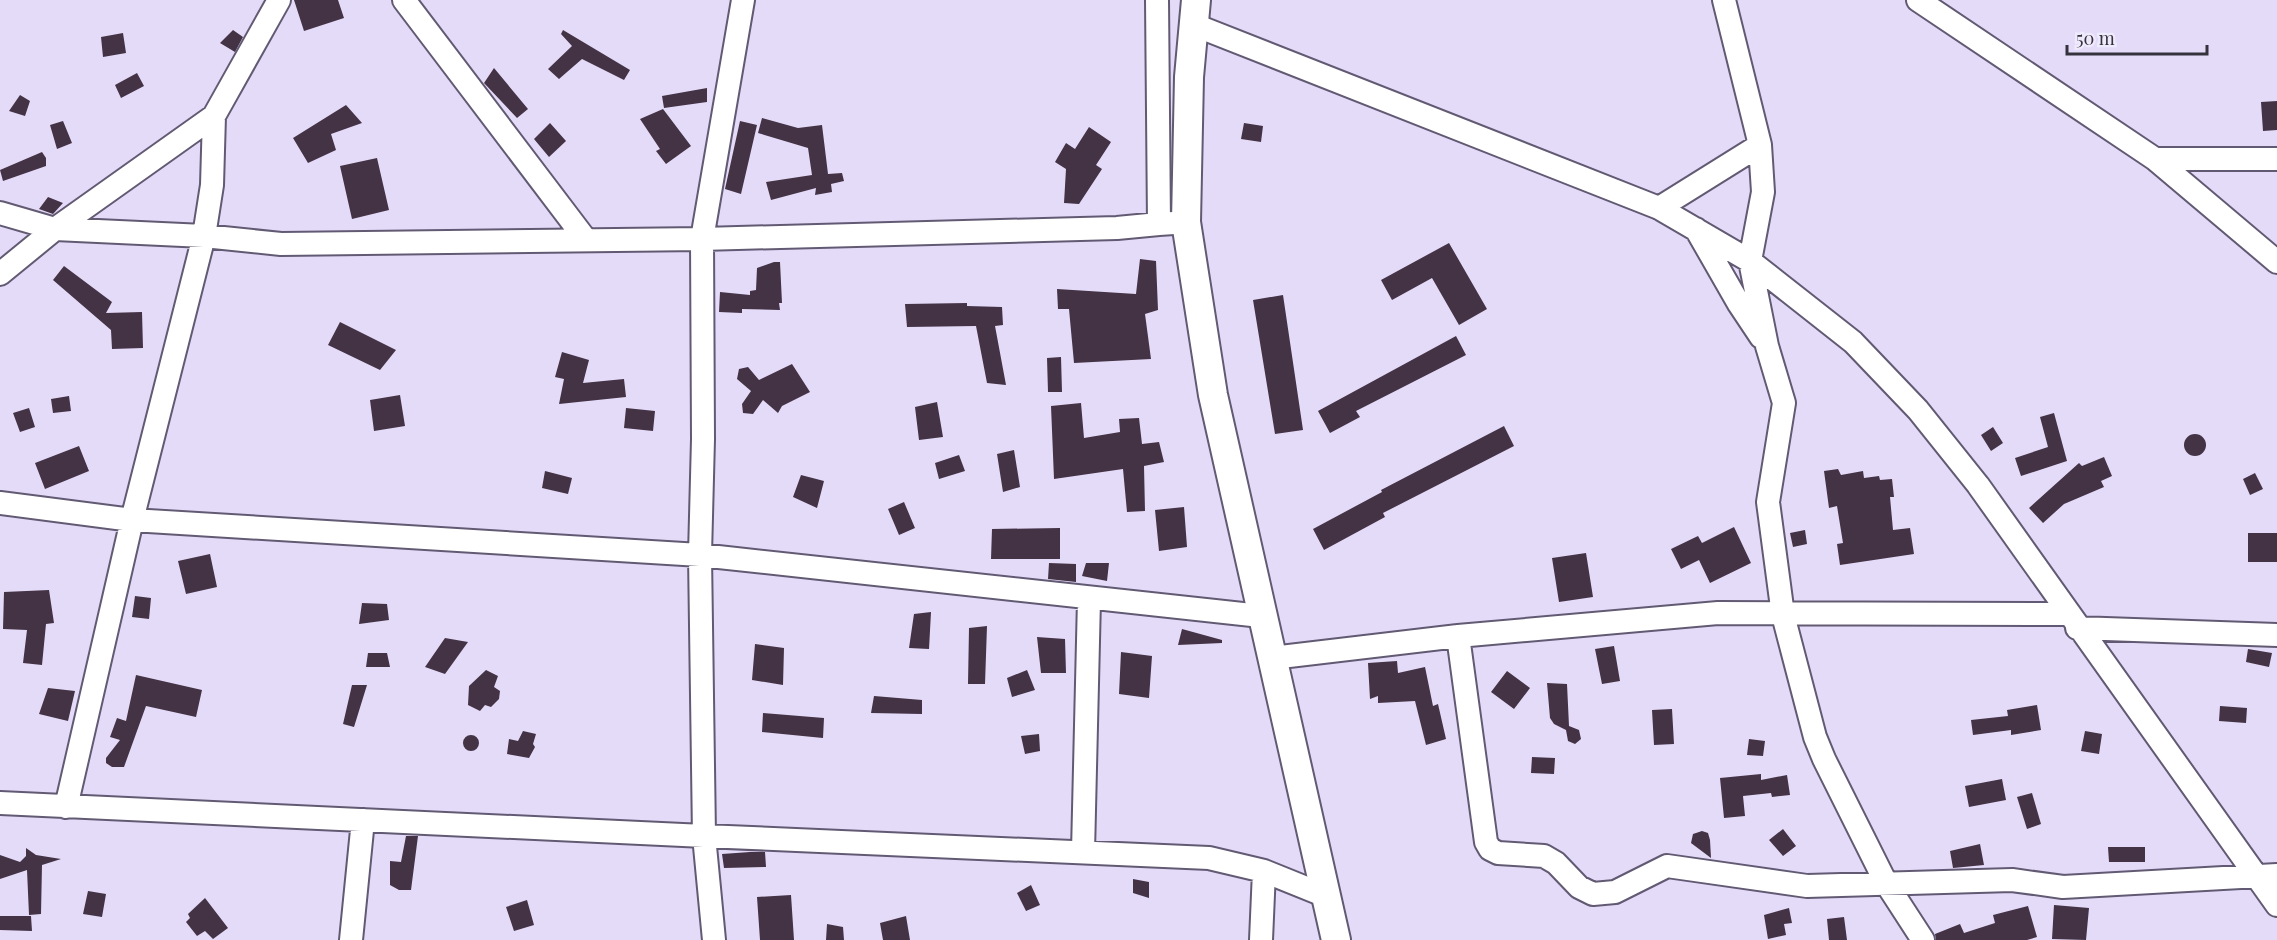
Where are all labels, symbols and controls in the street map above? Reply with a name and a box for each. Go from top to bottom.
scale bar [2067,18,2206,56]
text: 50 m [2076,26,2115,50]

